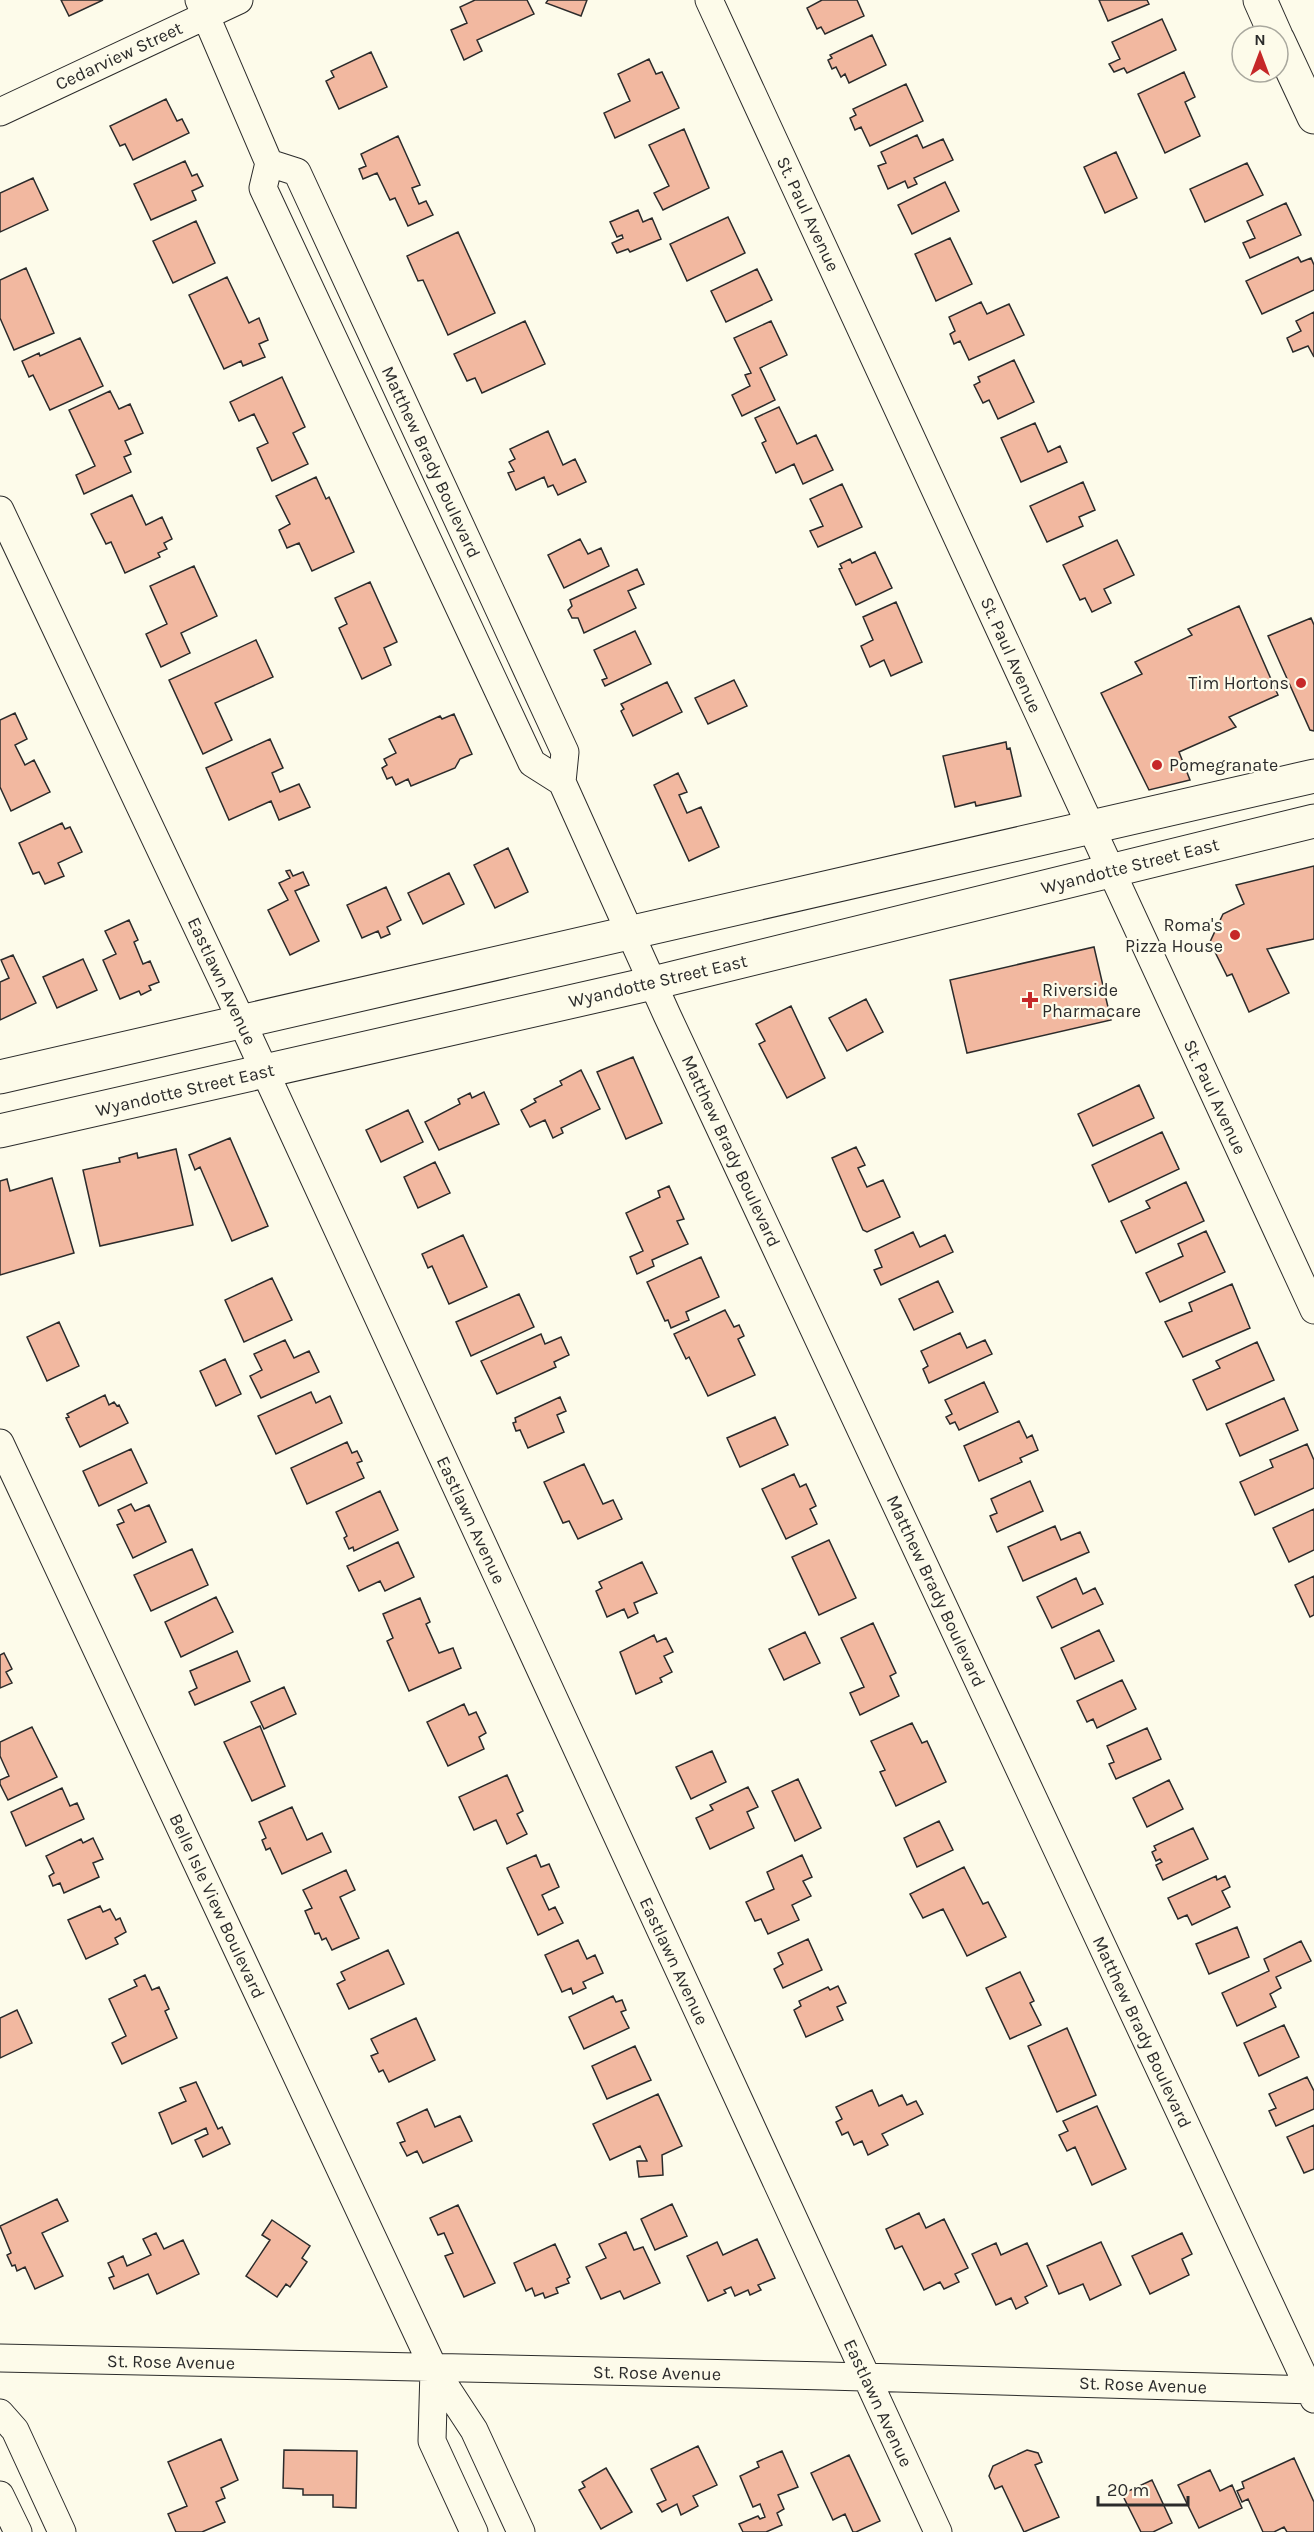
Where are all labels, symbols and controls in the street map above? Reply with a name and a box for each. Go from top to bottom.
street label: Cedarview Street [52,17,186,95]
north arrow [1230,24,1290,84]
text: N [1254,30,1266,49]
street label: St. Paul Avenue [772,153,844,275]
street label: Matthew Brady Boulevard [377,362,485,562]
street label: St. Paul Avenue [976,594,1046,716]
place label: Tim Hortons [1188,672,1289,694]
marker: Tim Hortons [1294,676,1308,690]
place label: Pomegranate [1169,754,1278,776]
marker: Pomegranate [1150,758,1164,772]
street label: Wyandotte Street East [1039,833,1222,899]
street label: Eastlawn Avenue [183,914,261,1048]
place label: Roma's Pizza House [1125,914,1223,957]
marker: Roma's Pizza House [1228,928,1242,942]
street label: Wyandotte Street East [566,950,750,1012]
place label: Riverside Pharmacare [1042,979,1141,1022]
marker: Riverside Pharmacare [1023,993,1037,1007]
street label: St. Paul Avenue [1179,1036,1251,1158]
street label: Matthew Brady Boulevard [677,1051,785,1251]
street label: Wyandotte Street East [93,1059,277,1121]
street label: Eastlawn Avenue [432,1453,510,1587]
street label: Matthew Brady Boulevard [882,1491,990,1691]
street label: Belle Isle View Boulevard [164,1810,270,2002]
street label: Eastlawn Avenue [635,1894,713,2028]
street label: Matthew Brady Boulevard [1088,1932,1196,2132]
street label: Eastlawn Avenue [839,2336,917,2470]
street label: St. Rose Avenue [107,2350,235,2374]
street label: St. Rose Avenue [593,2361,721,2385]
street label: St. Rose Avenue [1079,2372,1207,2398]
scale bar [1098,2469,1188,2507]
text: 20 m [1107,2479,1149,2501]

